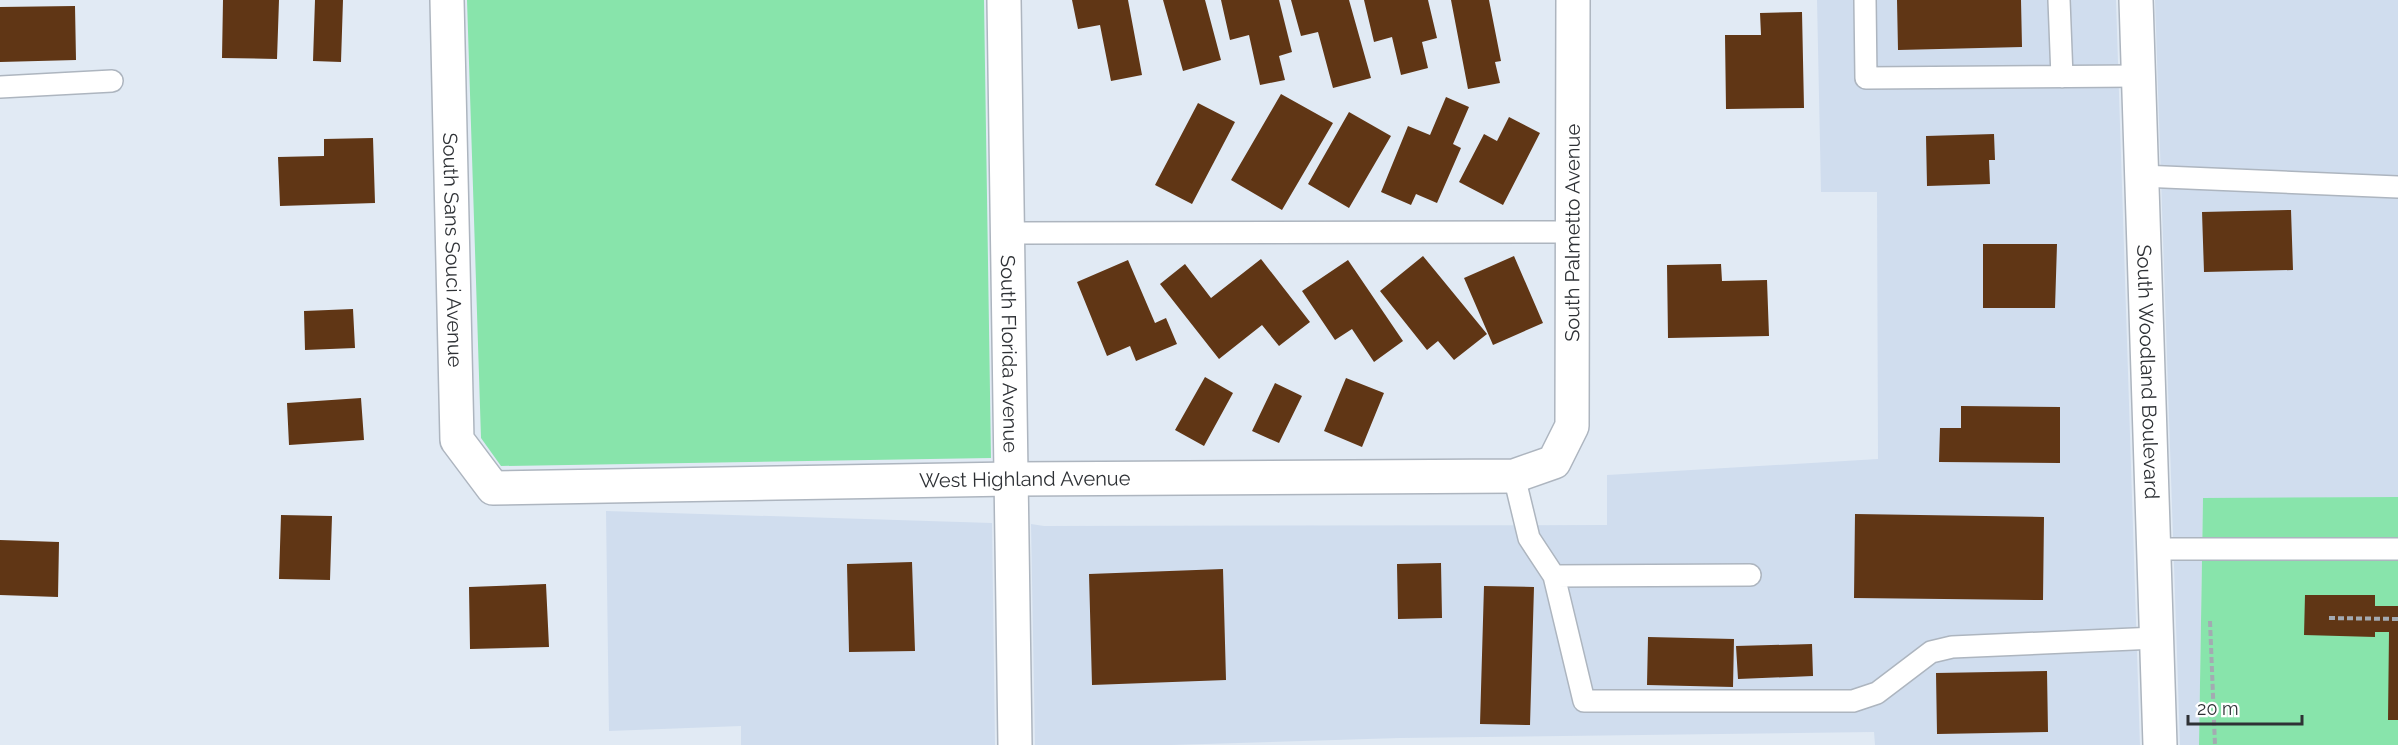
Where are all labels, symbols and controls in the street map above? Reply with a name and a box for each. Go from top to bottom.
street label: South Palmetto Avenue [1560,124,1585,342]
street label: South Sans Souci Avenue [438,132,467,368]
street label: South Woodland Boulevard [2132,244,2164,499]
street label: South Florida Avenue [996,255,1023,453]
street label: West Highland Avenue [919,466,1131,493]
scale bar [2188,688,2302,726]
text: 20 m [2197,698,2239,719]

